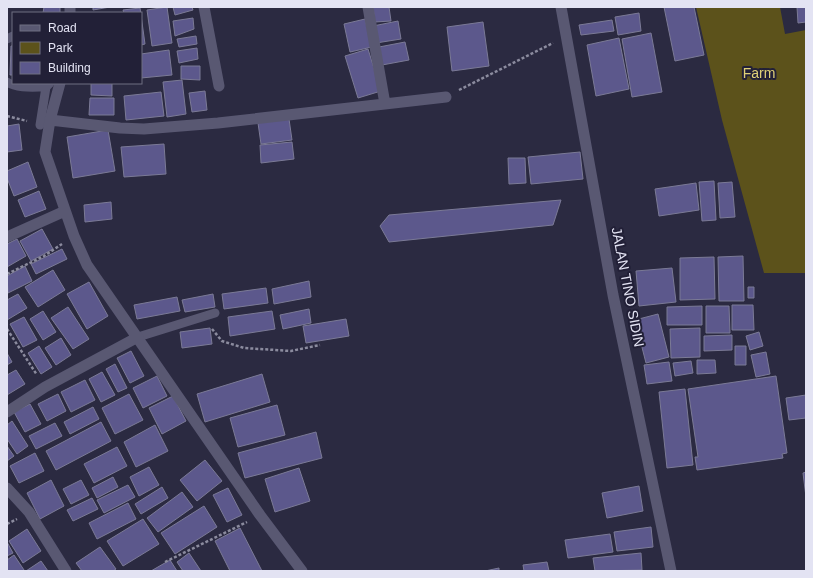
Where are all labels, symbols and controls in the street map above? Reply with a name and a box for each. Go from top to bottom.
legend [12,12,142,84]
text: Road [48,21,77,35]
text: Park [48,41,74,55]
text: Building [48,61,91,75]
park label: Farm [743,65,775,81]
street label: JALAN TINO SIDIN [609,226,647,348]

